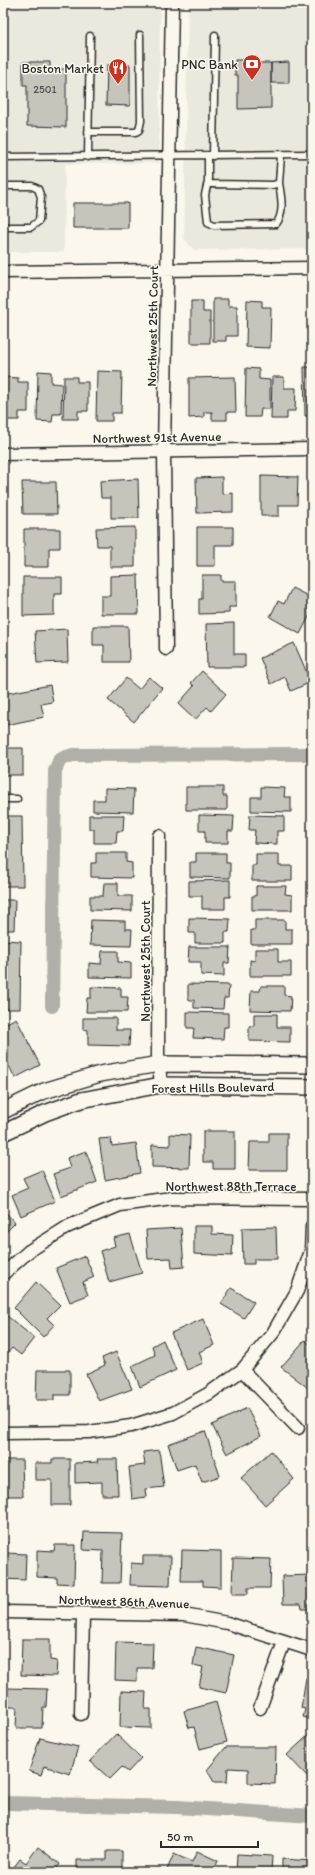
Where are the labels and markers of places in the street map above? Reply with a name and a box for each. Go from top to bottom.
bank icon: PNC Bank [241,53,263,81]
restaurant icon: Boston Market [107,57,129,85]
place label: PNC Bank [181,57,238,72]
place label: Boston Market [22,61,104,76]

